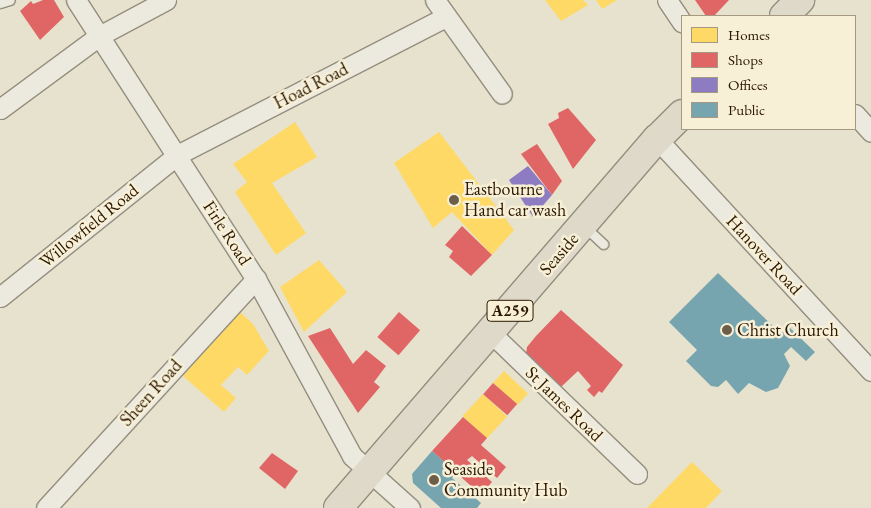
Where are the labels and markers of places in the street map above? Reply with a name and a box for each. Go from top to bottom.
place label: Eastbourne Hand car wash [464,179,566,222]
marker: Eastbourne Hand car wash [448,194,460,206]
place label: Christ Church [737,319,839,341]
marker: Christ Church [721,324,733,336]
place label: Seaside Community Hub [444,459,568,502]
marker: Seaside Community Hub [428,474,440,486]

